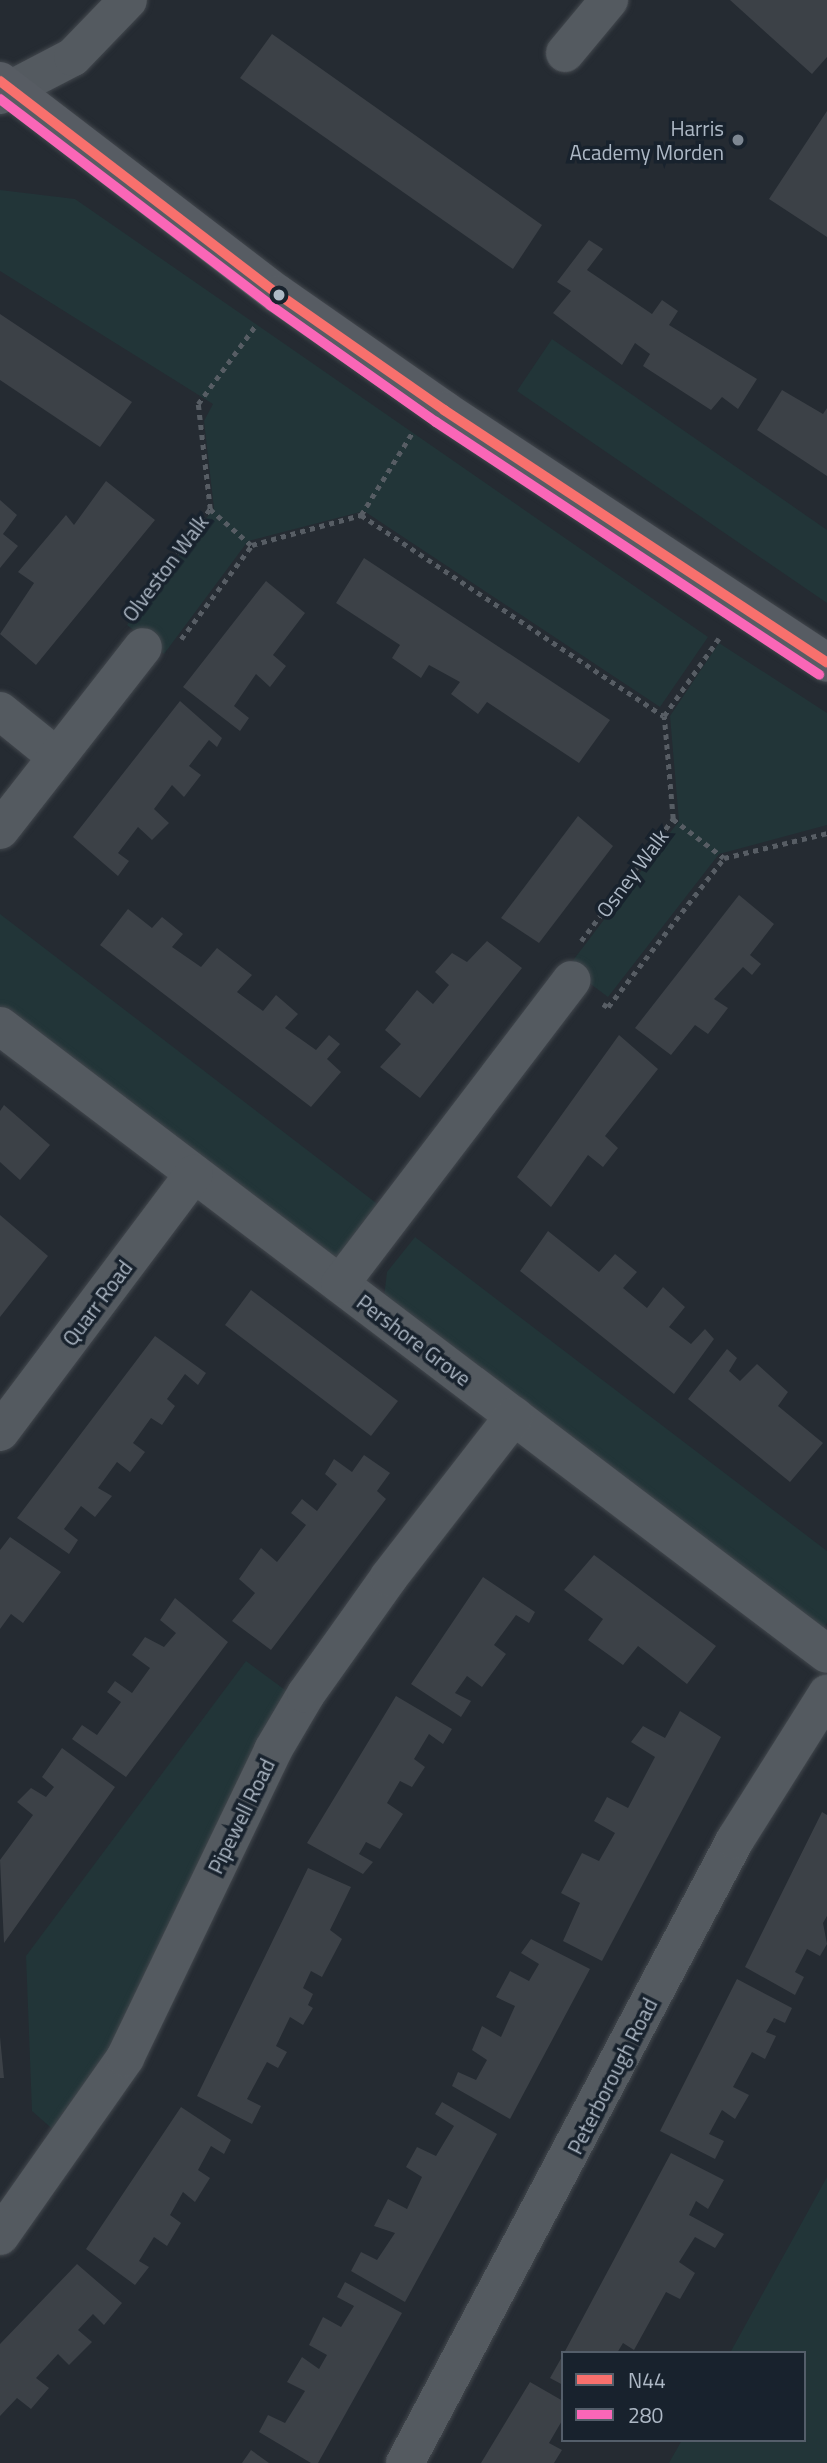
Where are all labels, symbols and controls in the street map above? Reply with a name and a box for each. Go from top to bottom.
place label: Harris Academy Morden [569,115,724,165]
marker: Harris Academy Morden [730,132,746,148]
unlabelled marker [272,288,286,302]
street label: Olveston Walk [117,510,213,626]
street label: Osney Walk [591,824,673,922]
street label: Quarr Road [57,1255,137,1351]
street label: Pershore Grove [352,1289,476,1391]
street label: Pipewell Road [202,1754,280,1878]
street label: Peterborough Road [562,1994,662,2158]
legend [561,2351,806,2442]
text: N44 [628,2364,666,2396]
text: 280 [628,2399,663,2431]

